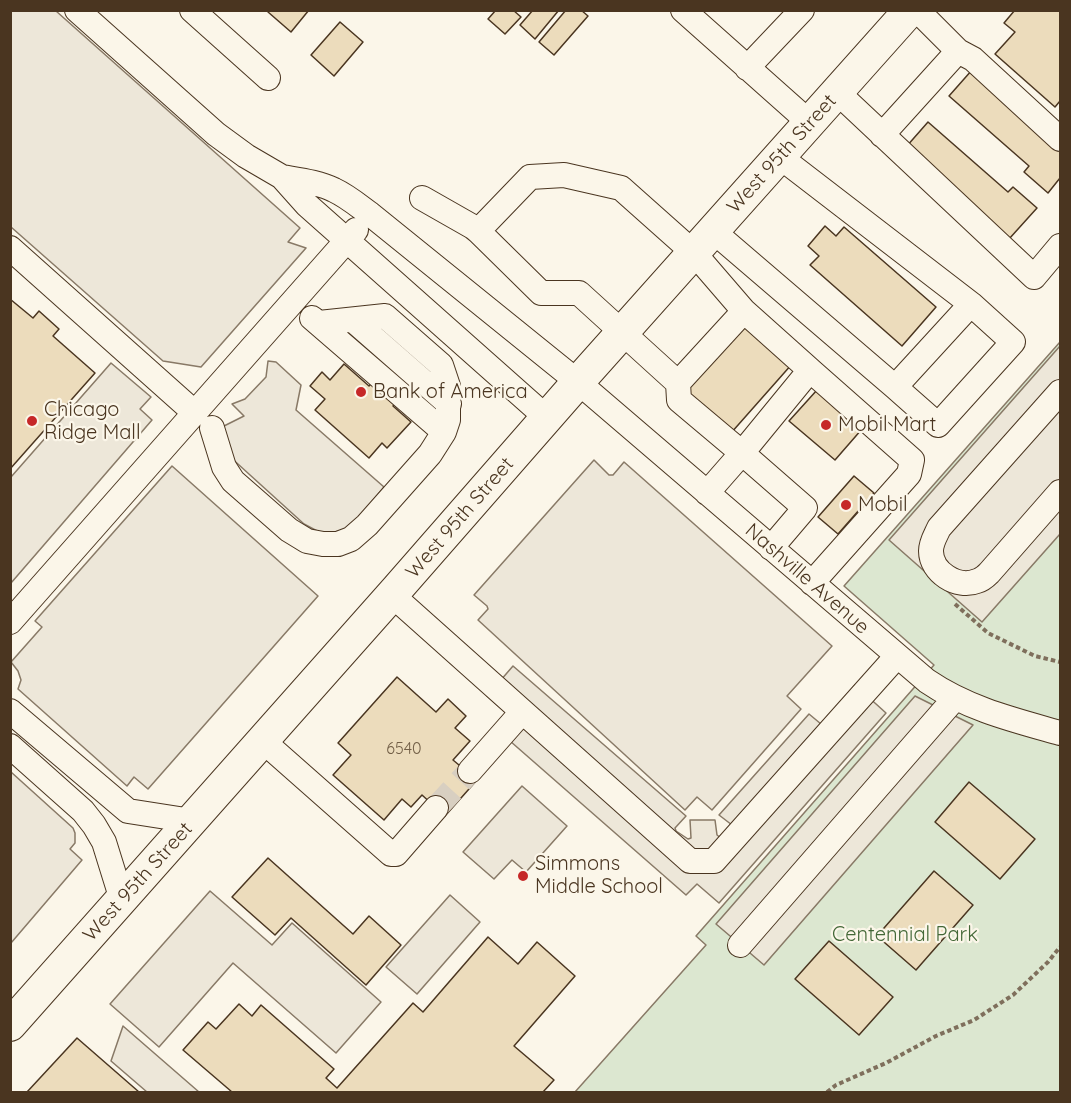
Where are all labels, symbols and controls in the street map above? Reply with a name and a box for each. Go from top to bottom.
street label: West 95th Street [722,89,842,219]
place label: Bank of America [373,380,528,404]
marker: Bank of America [354,385,368,399]
place label: Chicago Ridge Mall [44,398,140,445]
place label: Mobil Mart [838,413,936,437]
marker: Chicago Ridge Mall [25,414,39,428]
marker: Mobil Mart [819,418,833,432]
street label: West 95th Street [401,453,519,583]
place label: Mobil [858,493,908,517]
marker: Mobil [839,498,853,512]
street label: Nashville Avenue [740,519,874,639]
house number: 6540 [386,739,422,759]
street label: West 95th Street [78,817,198,947]
place label: Simmons Middle School [535,852,663,899]
marker: Simmons Middle School [516,869,530,883]
park label: Centennial Park [832,923,978,947]

